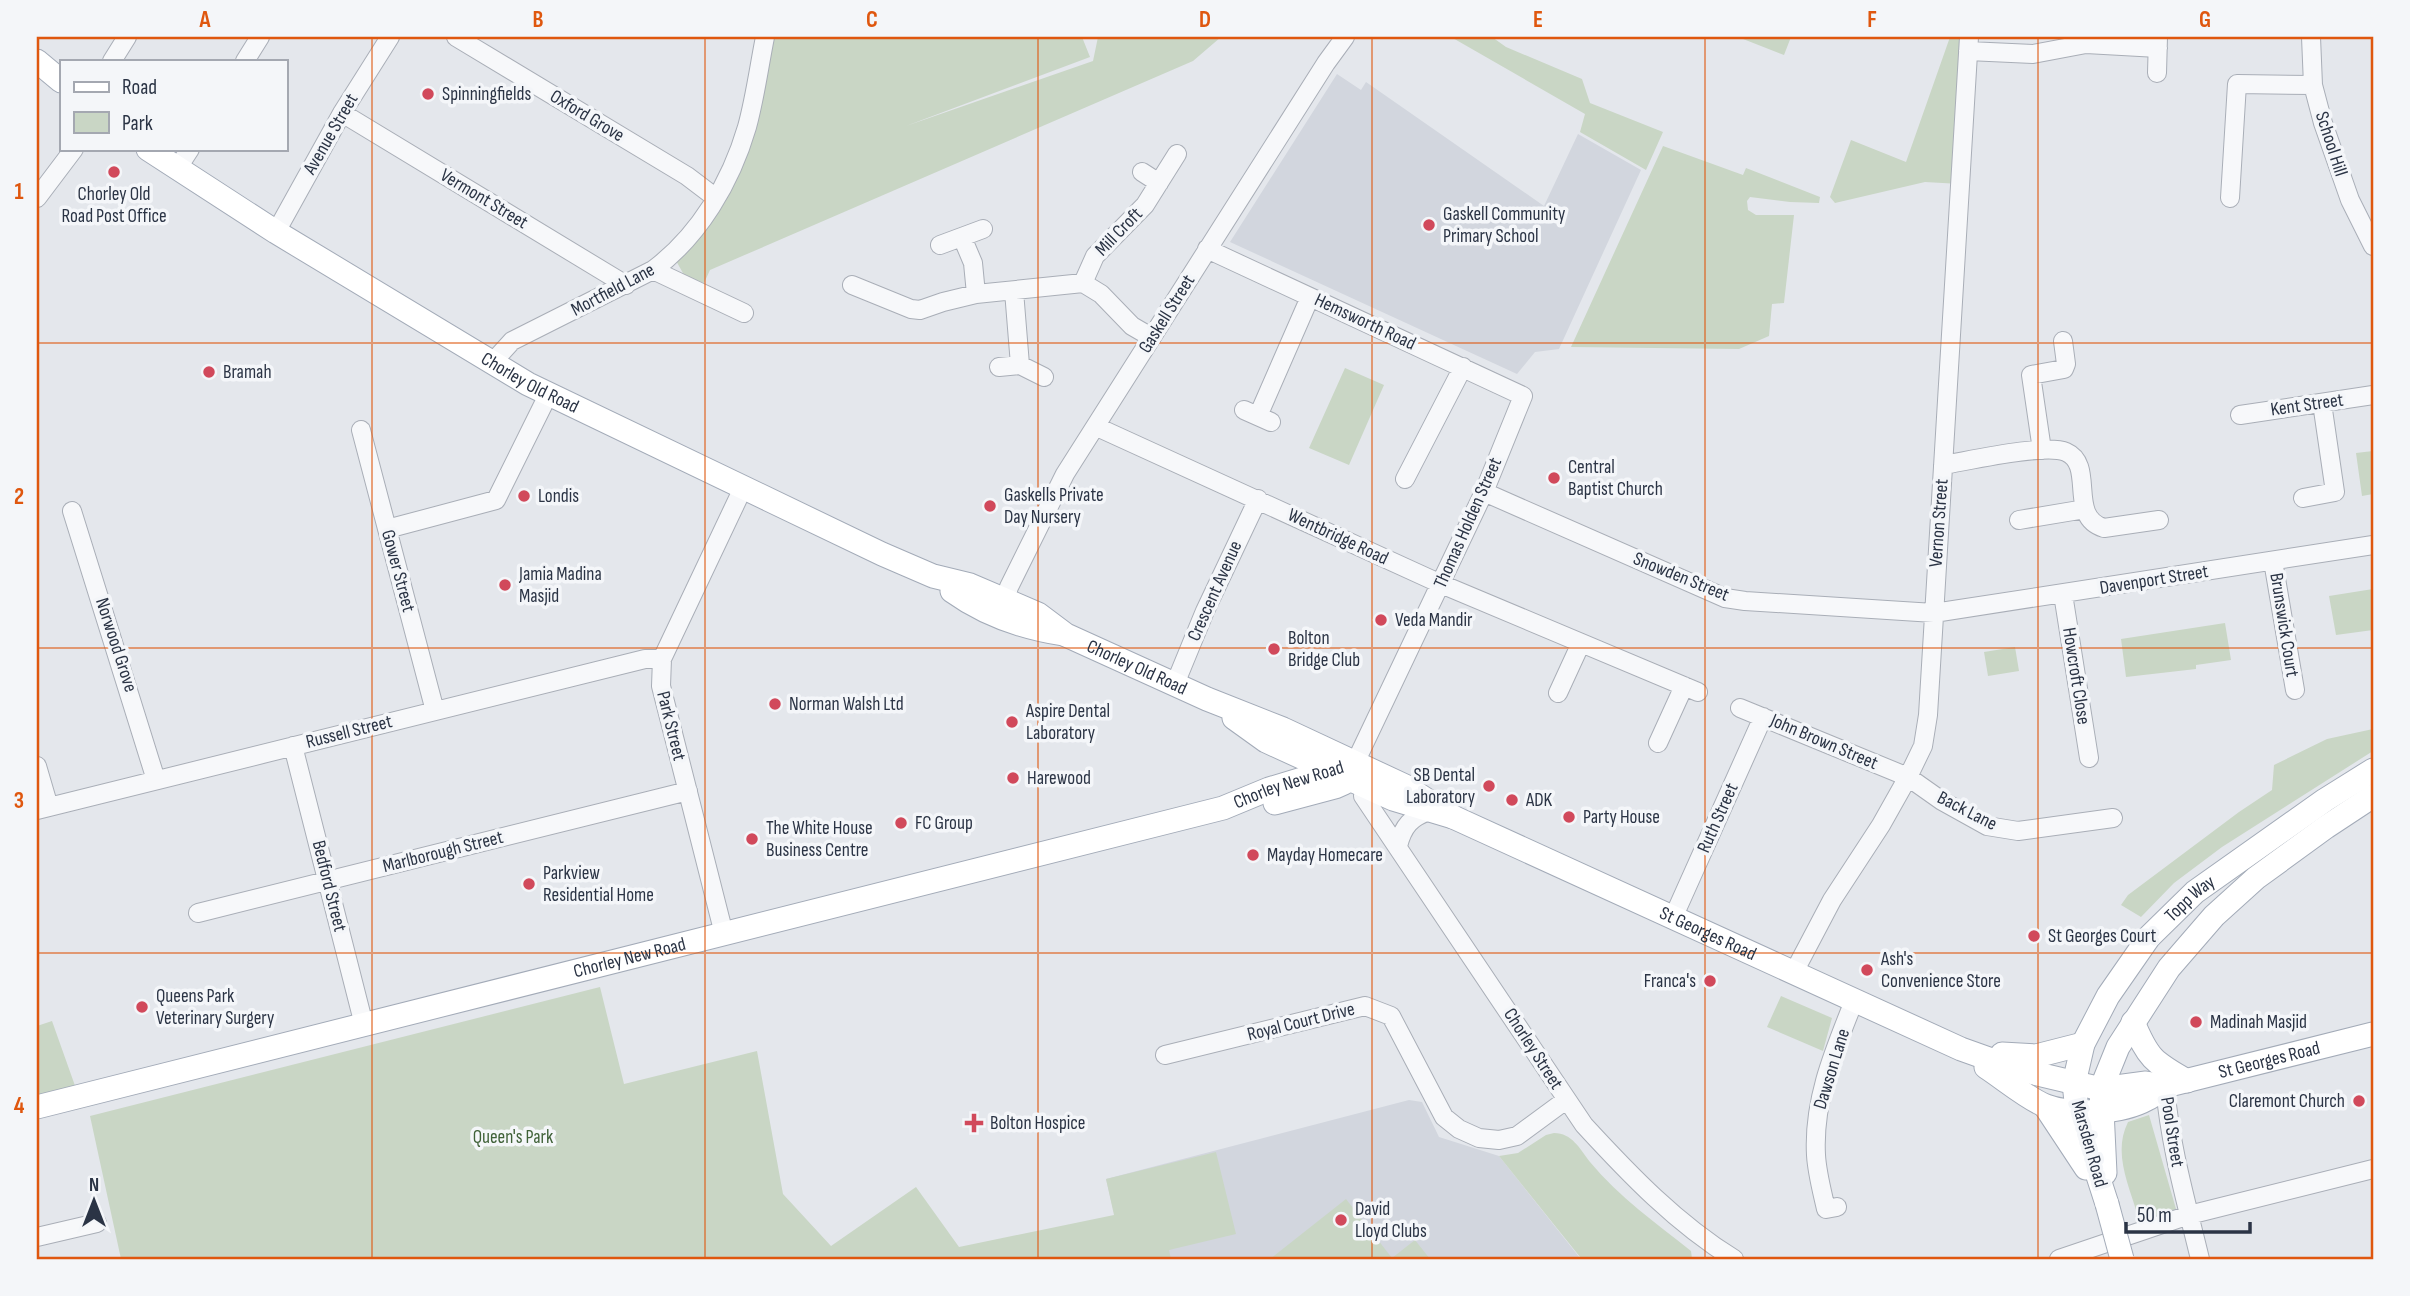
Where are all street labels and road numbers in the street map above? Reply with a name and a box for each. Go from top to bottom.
street label: Oxford Grove [546,85,628,147]
street label: Avenue Street [298,89,363,179]
street label: School Hill [2310,109,2352,179]
street label: Vermont Street [436,164,532,234]
street label: Mill Croft [1090,203,1148,261]
street label: Mortfield Lane [567,258,659,322]
street label: Gaskell Street [1134,270,1200,358]
street label: Hemsworth Road [1311,289,1419,355]
street label: Chorley Old Road [477,347,583,418]
street label: Kent Street [2269,388,2345,421]
street label: Thomas Holden Street [1429,454,1507,592]
street label: Vernon Street [1924,478,1954,568]
street label: Wentbridge Road [1284,504,1392,570]
street label: Gower Street [376,527,420,615]
street label: Crescent Avenue [1183,537,1247,645]
street label: Snowden Street [1630,547,1733,607]
street label: Davenport Street [2098,560,2210,600]
street label: Brunswick Court [2264,571,2304,679]
street label: Norwood Grove [90,595,142,695]
street label: Howcroft Close [2057,626,2095,726]
street label: Chorley Old Road [1083,634,1191,700]
street label: Park Street [651,689,691,763]
street label: John Brown Street [1766,709,1881,775]
street label: Russell Street [304,710,395,754]
street label: Chorley New Road [1230,756,1347,814]
street label: Ruth Street [1692,779,1744,856]
street label: Back Lane [1933,786,2001,836]
street label: Marlborough Street [380,826,506,878]
street label: Bedford Street [307,838,351,934]
street label: Topp Way [2160,870,2220,927]
street label: St Georges Road [1656,901,1760,965]
street label: Chorley New Road [571,932,688,983]
street label: Royal Court Drive [1245,998,1357,1046]
street label: Chorley Street [1498,1004,1568,1094]
street label: Dawson Lane [1809,1026,1855,1112]
street label: St Georges Road [2216,1036,2322,1084]
street label: Pool Street [2155,1095,2189,1169]
street label: Marsden Road [2066,1098,2112,1190]

